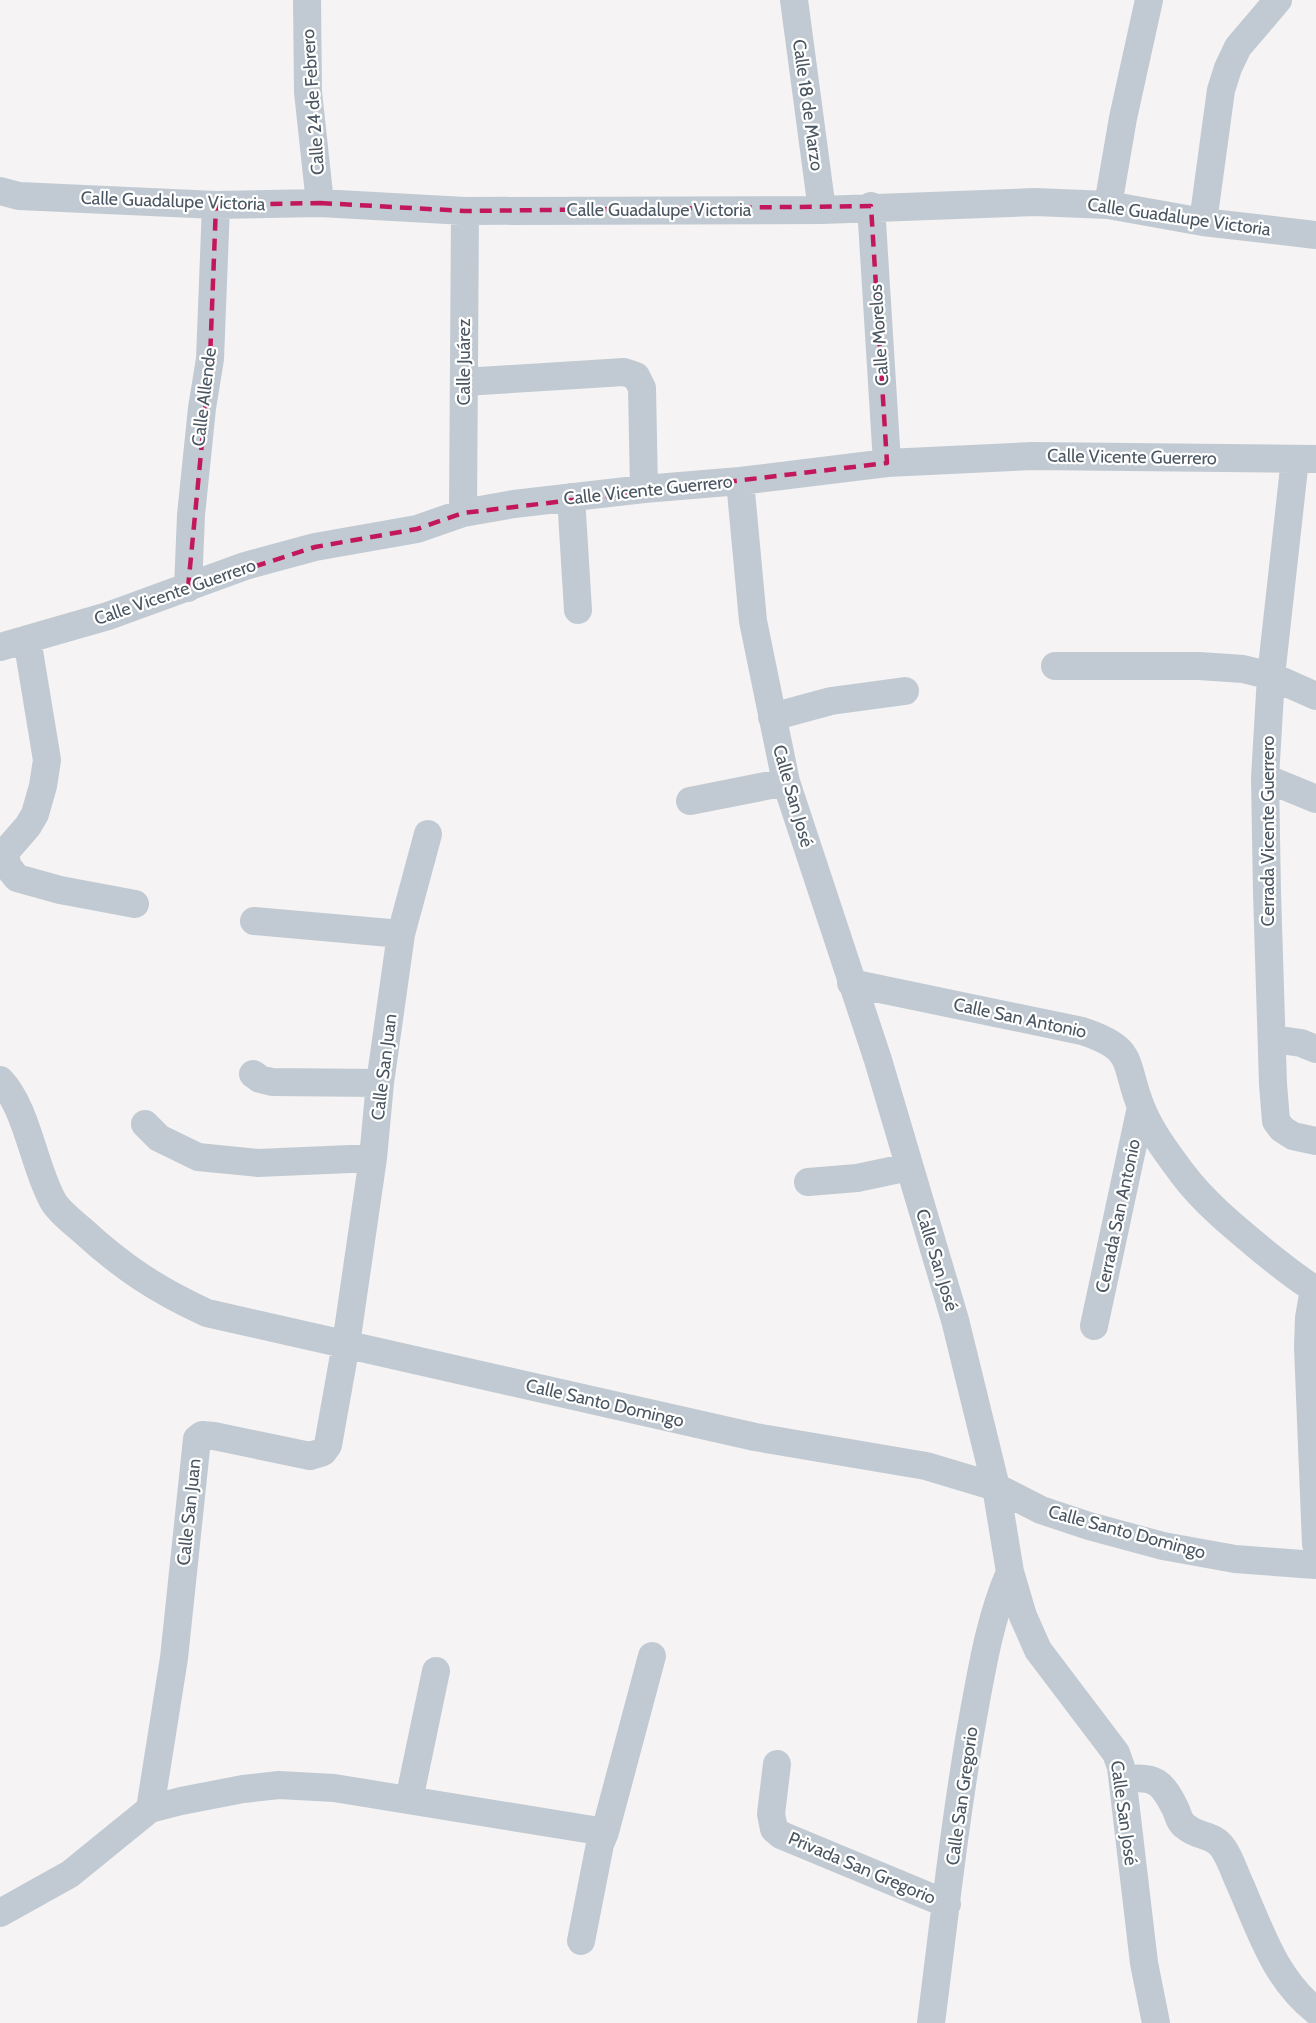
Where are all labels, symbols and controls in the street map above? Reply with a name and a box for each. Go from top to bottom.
street label: Calle 24 de Febrero [297,28,329,176]
street label: Calle 18 de Marzo [788,38,828,172]
street label: Calle Guadalupe Victoria [80,187,266,215]
street label: Calle Guadalupe Victoria [1086,193,1272,241]
street label: Calle Guadalupe Victoria [567,199,752,221]
street label: Calle Morelos [864,283,894,387]
street label: Calle Juárez [453,318,475,406]
street label: Calle Allende [187,346,221,448]
street label: Calle Vicente Guerrero [1047,445,1217,469]
street label: Calle Vicente Guerrero [562,470,734,510]
street label: Calle Vicente Guerrero [91,554,259,630]
street label: Cerrada Vicente Guerrero [1257,735,1279,926]
street label: Calle San José [768,742,818,850]
street label: Calle San Antonio [952,993,1089,1043]
street label: Calle San Juan [367,1012,401,1122]
street label: Cerrada San Antonio [1091,1137,1145,1295]
street label: Calle San José [911,1206,963,1314]
street label: Calle Santo Domingo [524,1374,686,1432]
street label: Calle San Juan [172,1458,206,1566]
street label: Calle Santo Domingo [1046,1500,1208,1564]
street label: Calle San Gregorio [941,1725,983,1867]
street label: Calle San José [1106,1759,1142,1867]
street label: Privada San Gregorio [785,1827,939,1909]

